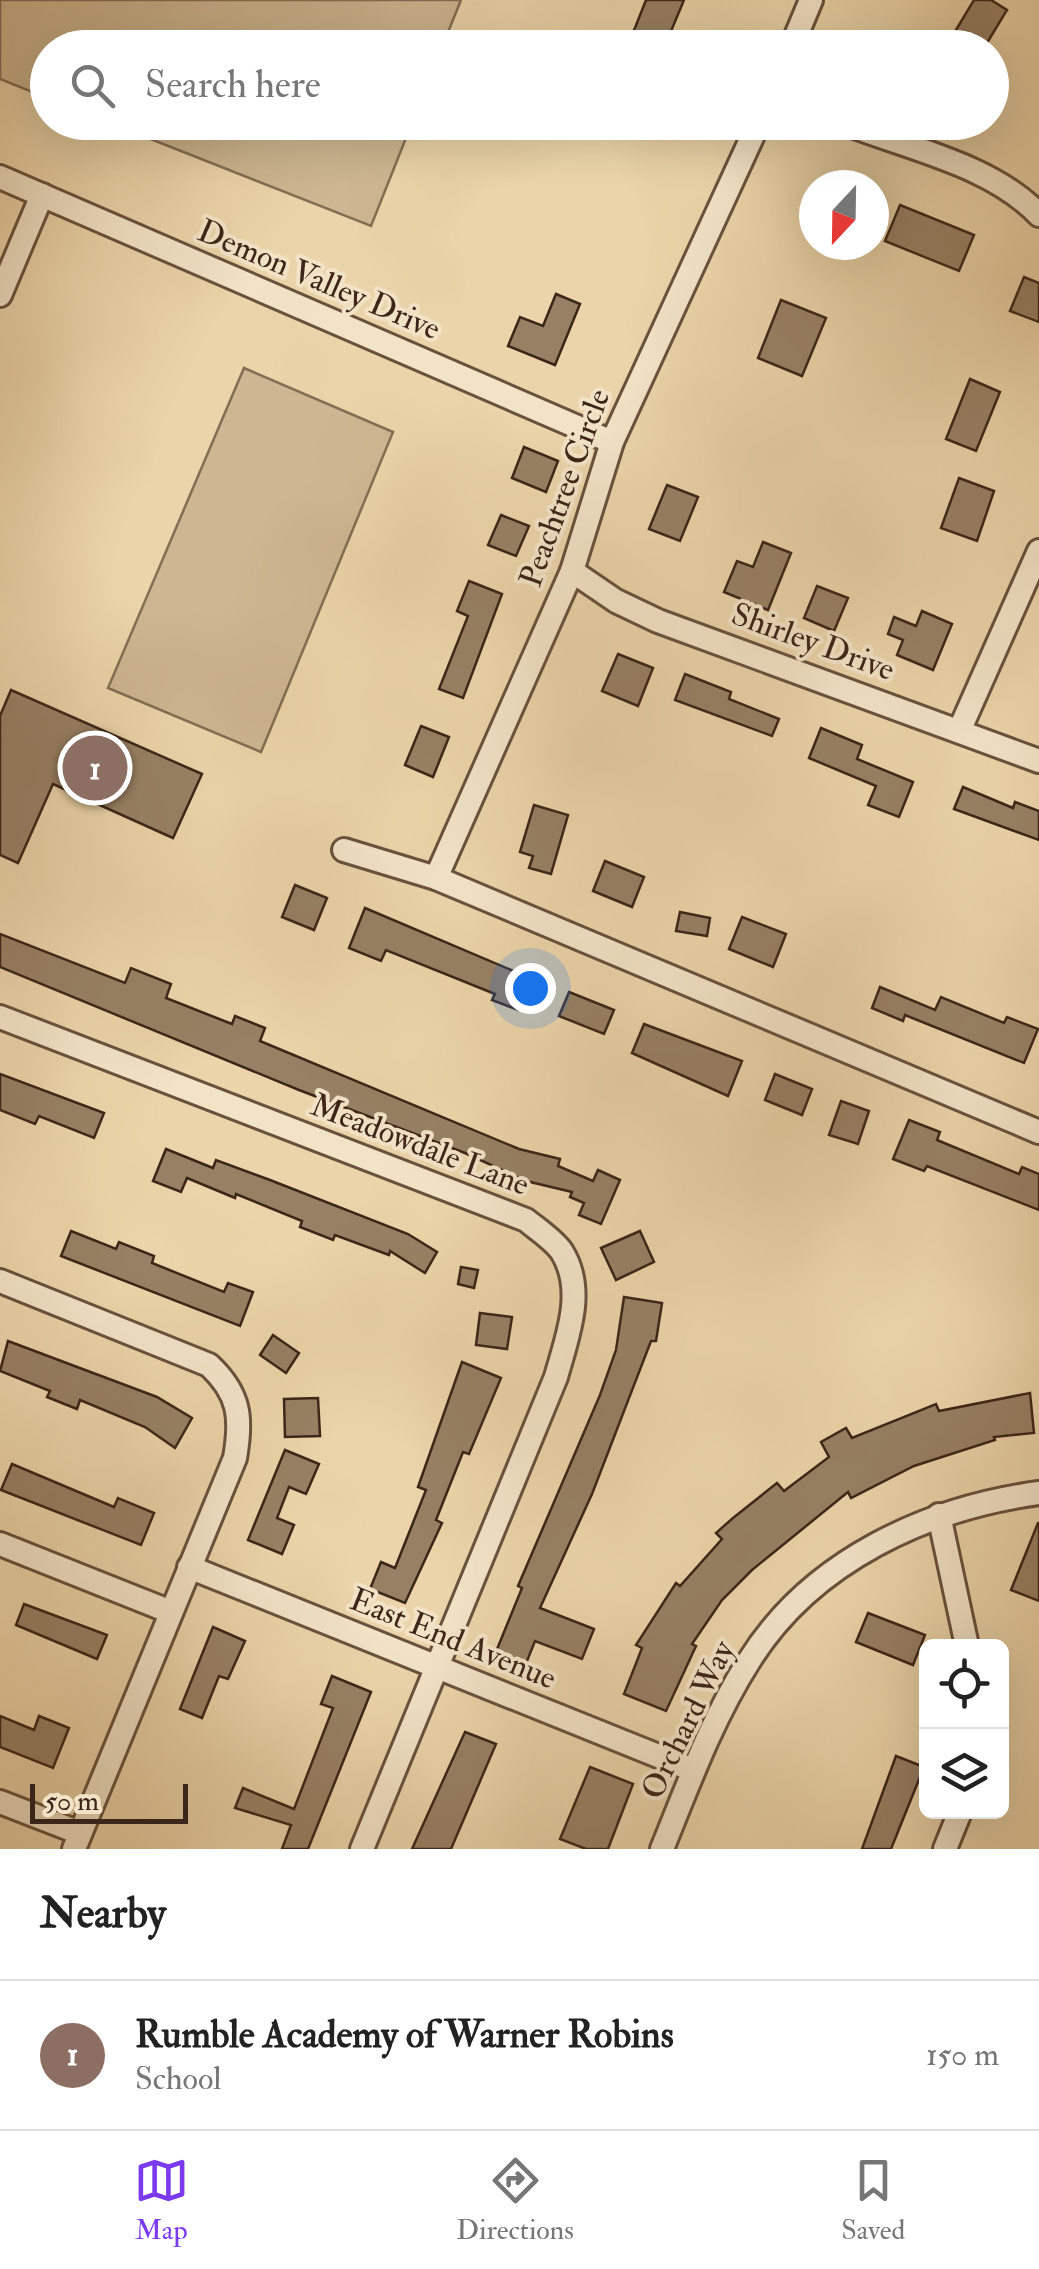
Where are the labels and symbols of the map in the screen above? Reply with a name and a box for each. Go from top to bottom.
north arrow [799,170,889,260]
street label: Demon Valley Drive [192,211,446,349]
street label: Peachtree Circle [511,384,619,592]
street label: Shirley Drive [726,594,900,690]
pin: 1 [62,730,128,806]
your location [505,963,556,1014]
street label: Meadowdale Lane [305,1085,535,1205]
street label: East End Avenue [344,1579,562,1699]
street label: Orchard Way [632,1633,744,1806]
scale bar [30,1779,188,1824]

